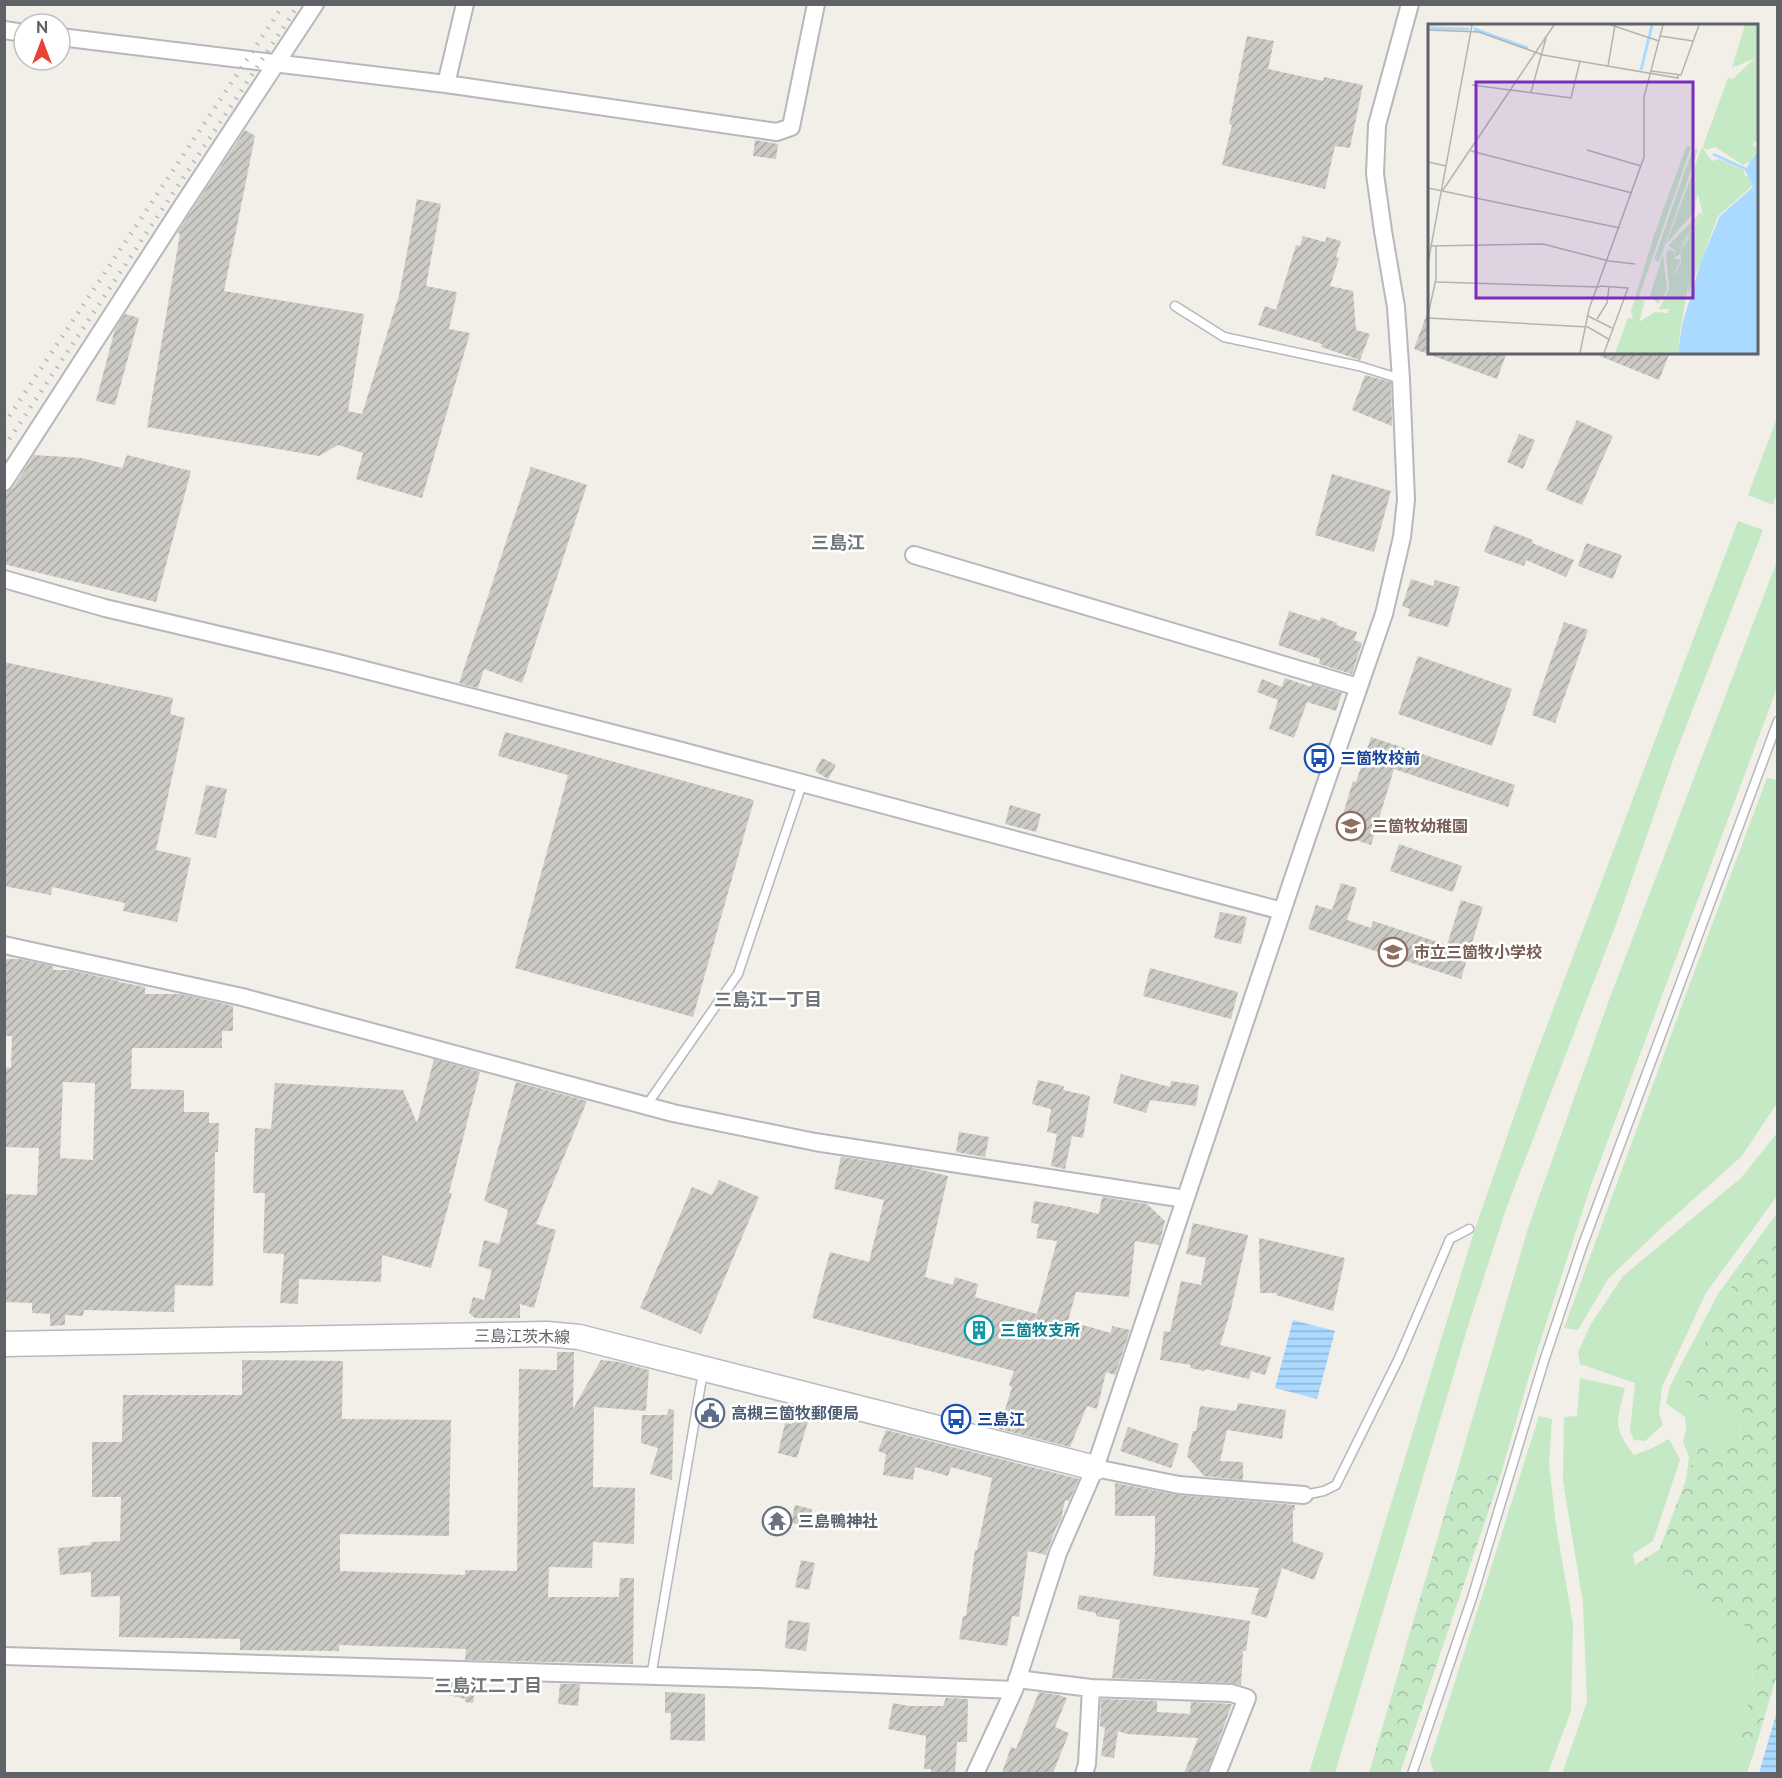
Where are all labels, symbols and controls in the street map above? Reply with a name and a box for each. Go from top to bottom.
north arrow [12,12,72,72]
text: N [36,18,48,37]
inset map [1428,24,1758,354]
district label: 三島江 [811,532,865,553]
bus stop icon: 三箇牧校前 [1303,742,1335,774]
place label: 三箇牧校前 [1340,749,1420,768]
school or university icon: 三箇牧幼稚園 [1335,810,1367,842]
place label: 三箇牧幼稚園 [1372,817,1468,836]
school or university icon: 市立三箇牧小学校 [1377,936,1409,968]
place label: 市立三箇牧小学校 [1414,943,1542,962]
district label: 三島江一丁目 [714,989,822,1010]
building icon: 三箇牧支所 [963,1314,995,1346]
place label: 三箇牧支所 [1000,1321,1080,1340]
street label: 三島江茨木線 [474,1326,570,1347]
public building icon: 高槻三箇牧郵便局 [694,1397,726,1429]
bus stop icon: 三島江 [940,1403,972,1435]
place label: 高槻三箇牧郵便局 [731,1404,859,1423]
place label: 三島江 [977,1410,1025,1429]
temple icon: 三島鴨神社 [761,1505,793,1537]
place label: 三島鴨神社 [798,1512,878,1531]
district label: 三島江二丁目 [434,1675,542,1696]

